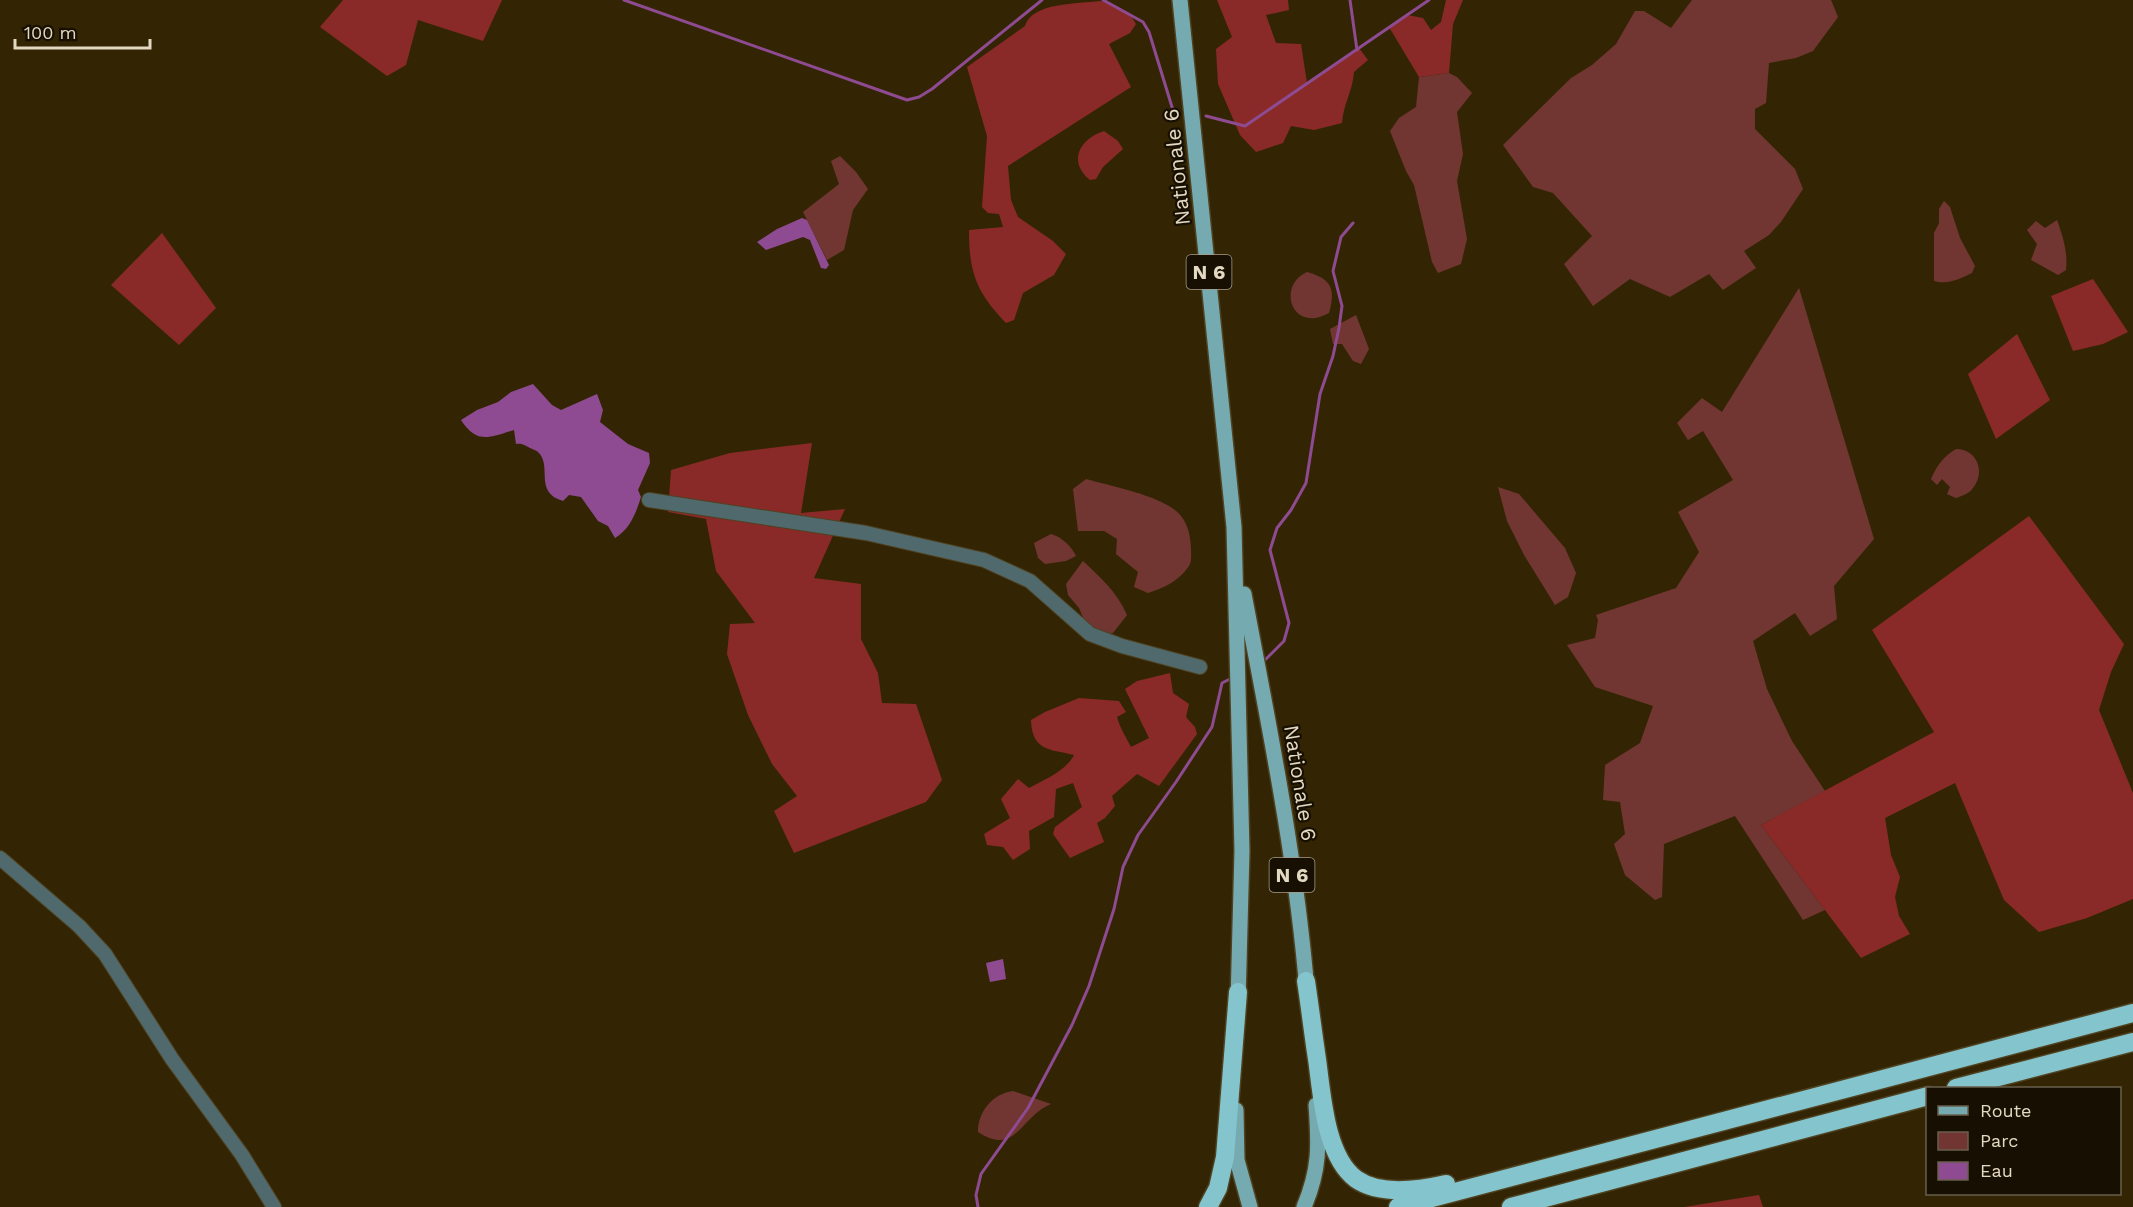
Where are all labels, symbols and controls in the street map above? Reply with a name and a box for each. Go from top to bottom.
scale bar [15,12,150,50]
text: 100 m [24,22,77,43]
street label: Nationale 6 [1158,108,1195,227]
road number: N 6 [1186,255,1232,289]
street label: Nationale 6 [1279,723,1322,843]
road number: N 6 [1270,858,1314,892]
legend [1926,1087,2121,1195]
text: Route [1980,1100,2032,1121]
text: Parc [1980,1130,2018,1151]
text: Eau [1980,1160,2013,1181]

